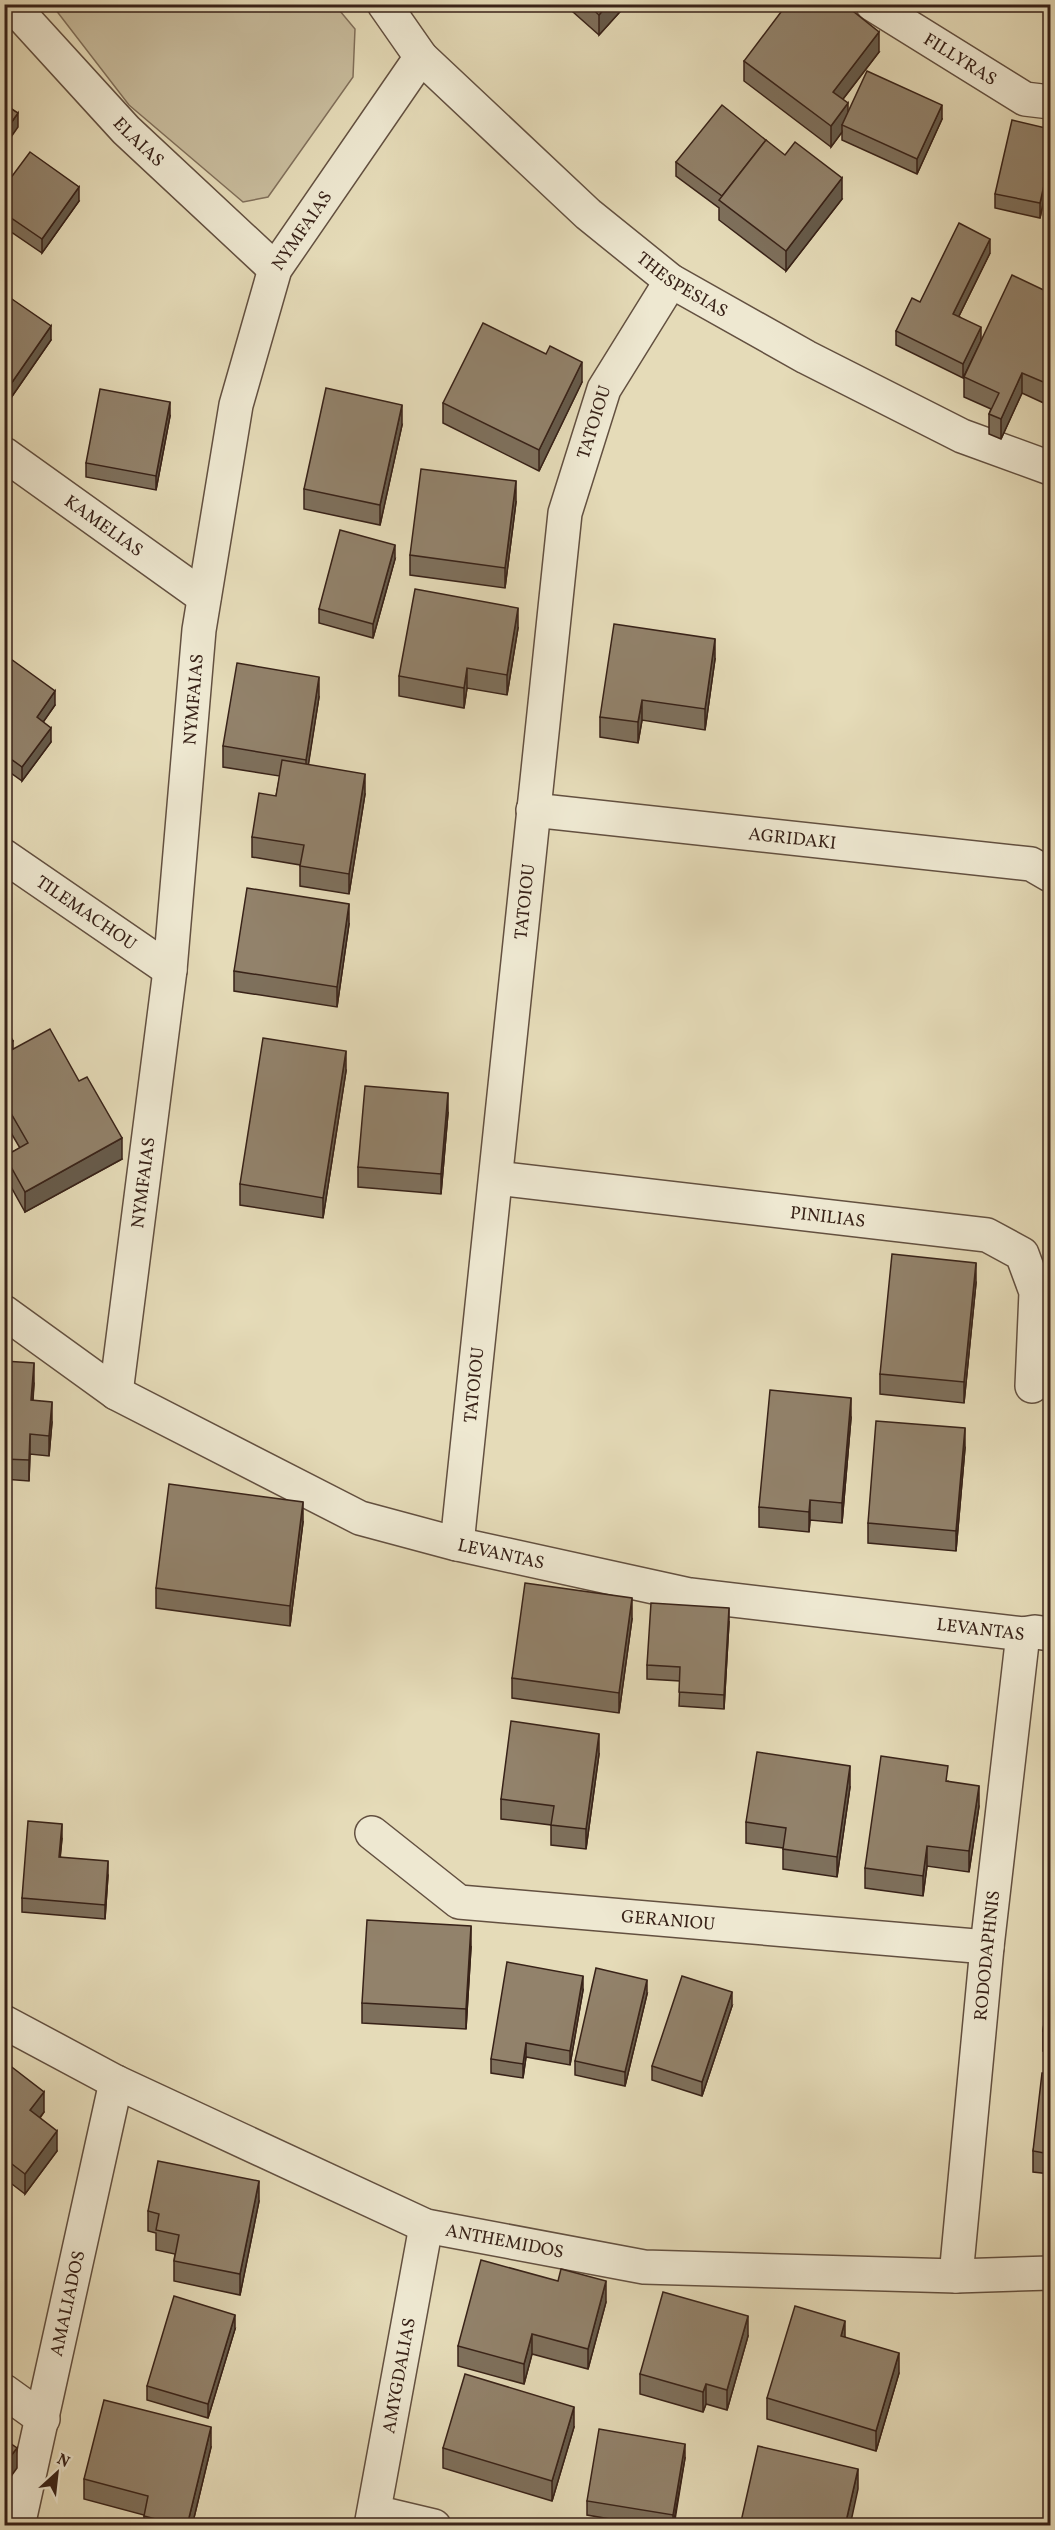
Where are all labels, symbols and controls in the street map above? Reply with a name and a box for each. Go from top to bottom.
street label: FILLYRAS [918,28,1001,92]
street label: ELAIAS [106,112,169,173]
street label: NYMFAIAS [267,186,339,276]
street label: THESPESIAS [630,247,732,324]
street label: TATOIOU [572,383,618,462]
street label: KAMELIAS [59,490,148,564]
street label: NYMFAIAS [178,653,211,746]
street label: AGRIDAKI [747,822,838,857]
street label: TATOIOU [509,863,542,941]
street label: TILEMACHOU [30,870,141,957]
street label: NYMFAIAS [126,1136,163,1230]
street label: PINILIAS [789,1201,867,1235]
street label: TATOIOU [459,1346,492,1424]
street label: LEVANTAS [455,1533,547,1577]
street label: LEVANTAS [935,1613,1026,1648]
street label: RODODAPHNIS [969,1889,1007,2022]
street label: GERANIOU [620,1905,716,1938]
street label: ANTHEMIDOS [443,2219,566,2266]
street label: AMALIADOS [45,2248,92,2359]
street label: AMYGDALIAS [377,2316,423,2436]
north arrow [27,2443,87,2503]
text: N [53,2449,73,2474]

